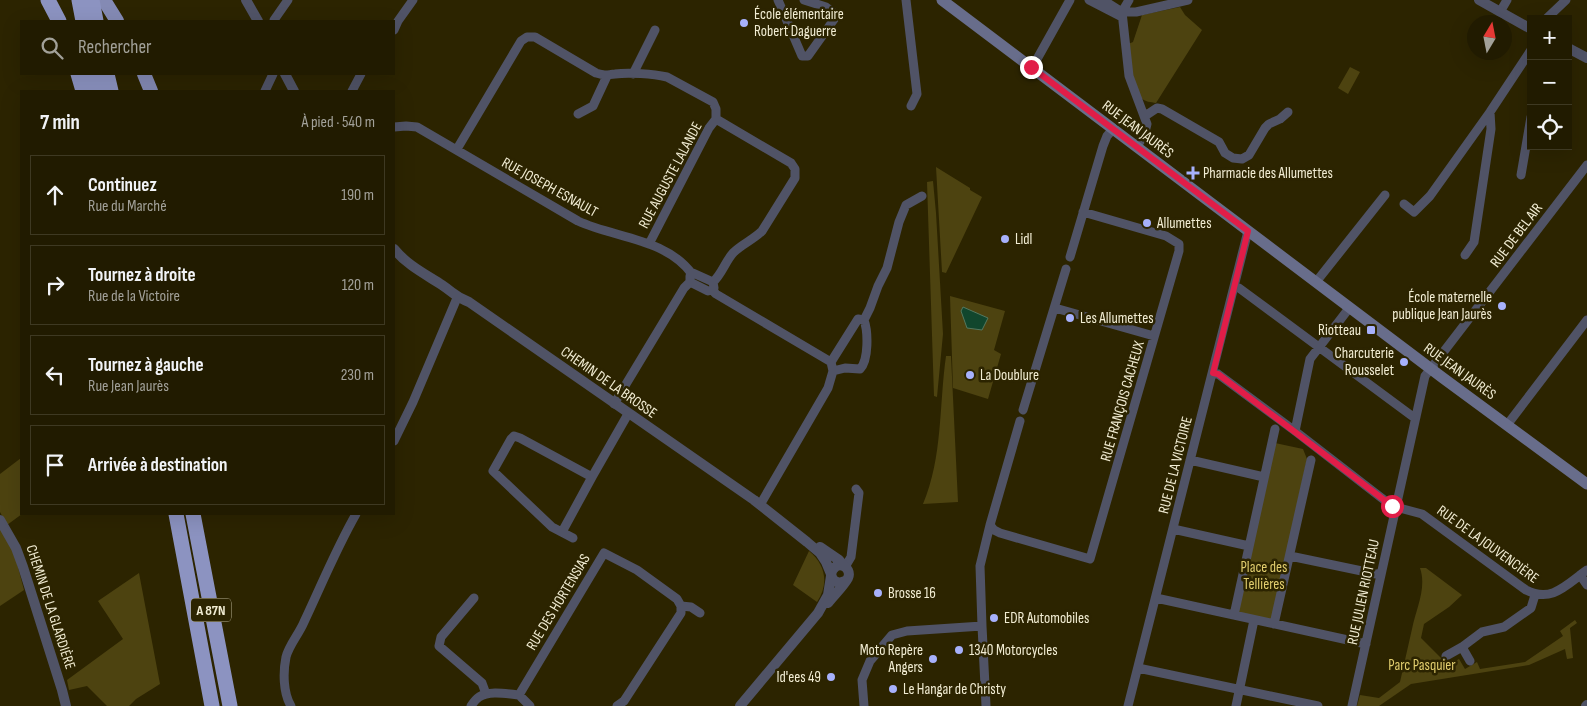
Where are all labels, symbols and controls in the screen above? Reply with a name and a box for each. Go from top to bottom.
place label: École élémentaire Robert Daguerre [754,5,844,41]
north arrow [1467,15,1512,60]
map controls [1527,15,1572,150]
button: + [1527,15,1572,60]
marker: École élémentaire Robert Daguerre [738,17,750,29]
search box [20,20,395,75]
icon: search [38,34,66,62]
text: Rechercher [78,36,152,59]
route end [1020,56,1043,79]
button: − [1527,60,1572,105]
street label: RUE JEAN JAURÈS [1098,96,1177,162]
button: locate [1527,105,1572,150]
text: 7 min [40,110,80,135]
text: À pied · 540 m [302,113,375,132]
street label: RUE AUGUSTE LALANDE [634,119,707,232]
street label: RUE JOSEPH ESNAULT [498,153,601,222]
place label: Pharmacie des Allumettes [1203,164,1333,183]
marker: Pharmacie des Allumettes [1187,167,1199,179]
text: Continuez [88,174,157,197]
icon: ahead [41,181,69,209]
text: 190 m [341,186,374,205]
text: Rue du Marché [88,197,167,216]
street label: RUE DE BEL AIR [1486,199,1547,271]
place label: Allumettes [1156,214,1212,233]
marker: Allumettes [1141,217,1153,229]
place label: Lidl [1015,230,1032,249]
marker: Lidl [999,233,1011,245]
text: Tournez à droite [88,264,196,287]
icon: right [41,271,69,299]
text: 120 m [342,276,374,295]
text: Rue de la Victoire [88,287,180,306]
place label: École maternelle publique Jean Jaurès [1392,288,1492,324]
marker: École maternelle publique Jean Jaurès [1496,300,1508,312]
place label: Les Allumettes [1080,309,1154,328]
marker: Les Allumettes [1064,312,1076,324]
place label: Riotteau [1318,321,1361,340]
marker: Riotteau [1365,324,1377,336]
street label: RUE FRANÇOIS CACHEUX [1096,338,1149,464]
street label: RUE JEAN JAURÈS [1420,339,1500,404]
street label: CHEMIN DE LA BROSSE [557,342,660,423]
place label: Charcuterie Rousselet [1335,344,1394,380]
text: Tournez à gauche [88,354,204,377]
marker: Charcuterie Rousselet [1398,356,1410,368]
icon: left [41,361,69,389]
text: 230 m [341,366,374,385]
place label: La Doublure [980,366,1039,385]
marker: La Doublure [964,369,976,381]
text: Rue Jean Jaurès [88,377,169,396]
street label: RUE DE LA VICTOIRE [1154,415,1197,516]
icon: arrive [41,451,69,479]
text: Arrivée à destination [88,454,228,477]
route start [1381,495,1404,518]
street label: RUE DE LA JOUVENCIÈRE [1433,501,1542,588]
street label: RUE JULIEN RIOTTEAU [1343,538,1384,647]
street label: CHEMIN DE LA GLARDIÈRE [21,543,80,672]
street label: RUE DES HORTENSIAS [522,551,595,654]
park label: Place des Tellières [1241,558,1287,594]
place label: Brosse 16 [888,584,936,603]
marker: Brosse 16 [872,587,884,599]
road number: A 87N [191,598,231,622]
place label: EDR Automobiles [1004,609,1089,628]
marker: EDR Automobiles [988,612,1000,624]
place label: Moto Repère Angers [860,641,923,677]
place label: 1340 Motorcycles [969,641,1058,660]
marker: 1340 Motorcycles [953,644,965,656]
marker: Moto Repère Angers [927,653,939,665]
park label: Parc Pasquier [1388,656,1456,675]
place label: Id'ees 49 [777,668,821,687]
marker: Id'ees 49 [825,671,837,683]
place label: Le Hangar de Christy [903,680,1006,699]
marker: Le Hangar de Christy [887,683,899,695]

